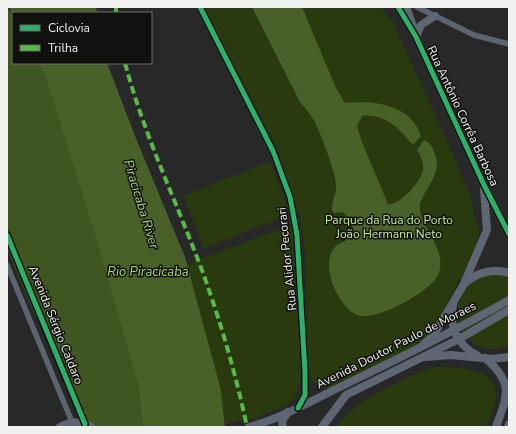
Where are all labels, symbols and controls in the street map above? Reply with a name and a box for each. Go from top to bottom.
legend [12,12,152,64]
text: Ciclovia [48,20,90,36]
text: Trilha [48,40,78,56]
street label: Rua Antônio Corrêa Barbosa [423,43,503,189]
water label: Piracicaba River [119,158,163,251]
street label: Rua Alidor Pecorari [274,207,300,311]
park label: Parque da Rua do Porto João Hermann Neto [325,212,453,242]
street label: Avenida Sérgio Caldaro [25,263,87,387]
water label: Rio Piracicaba [107,263,189,281]
street label: Avenida Doutor Paulo de Moraes [313,298,479,392]

